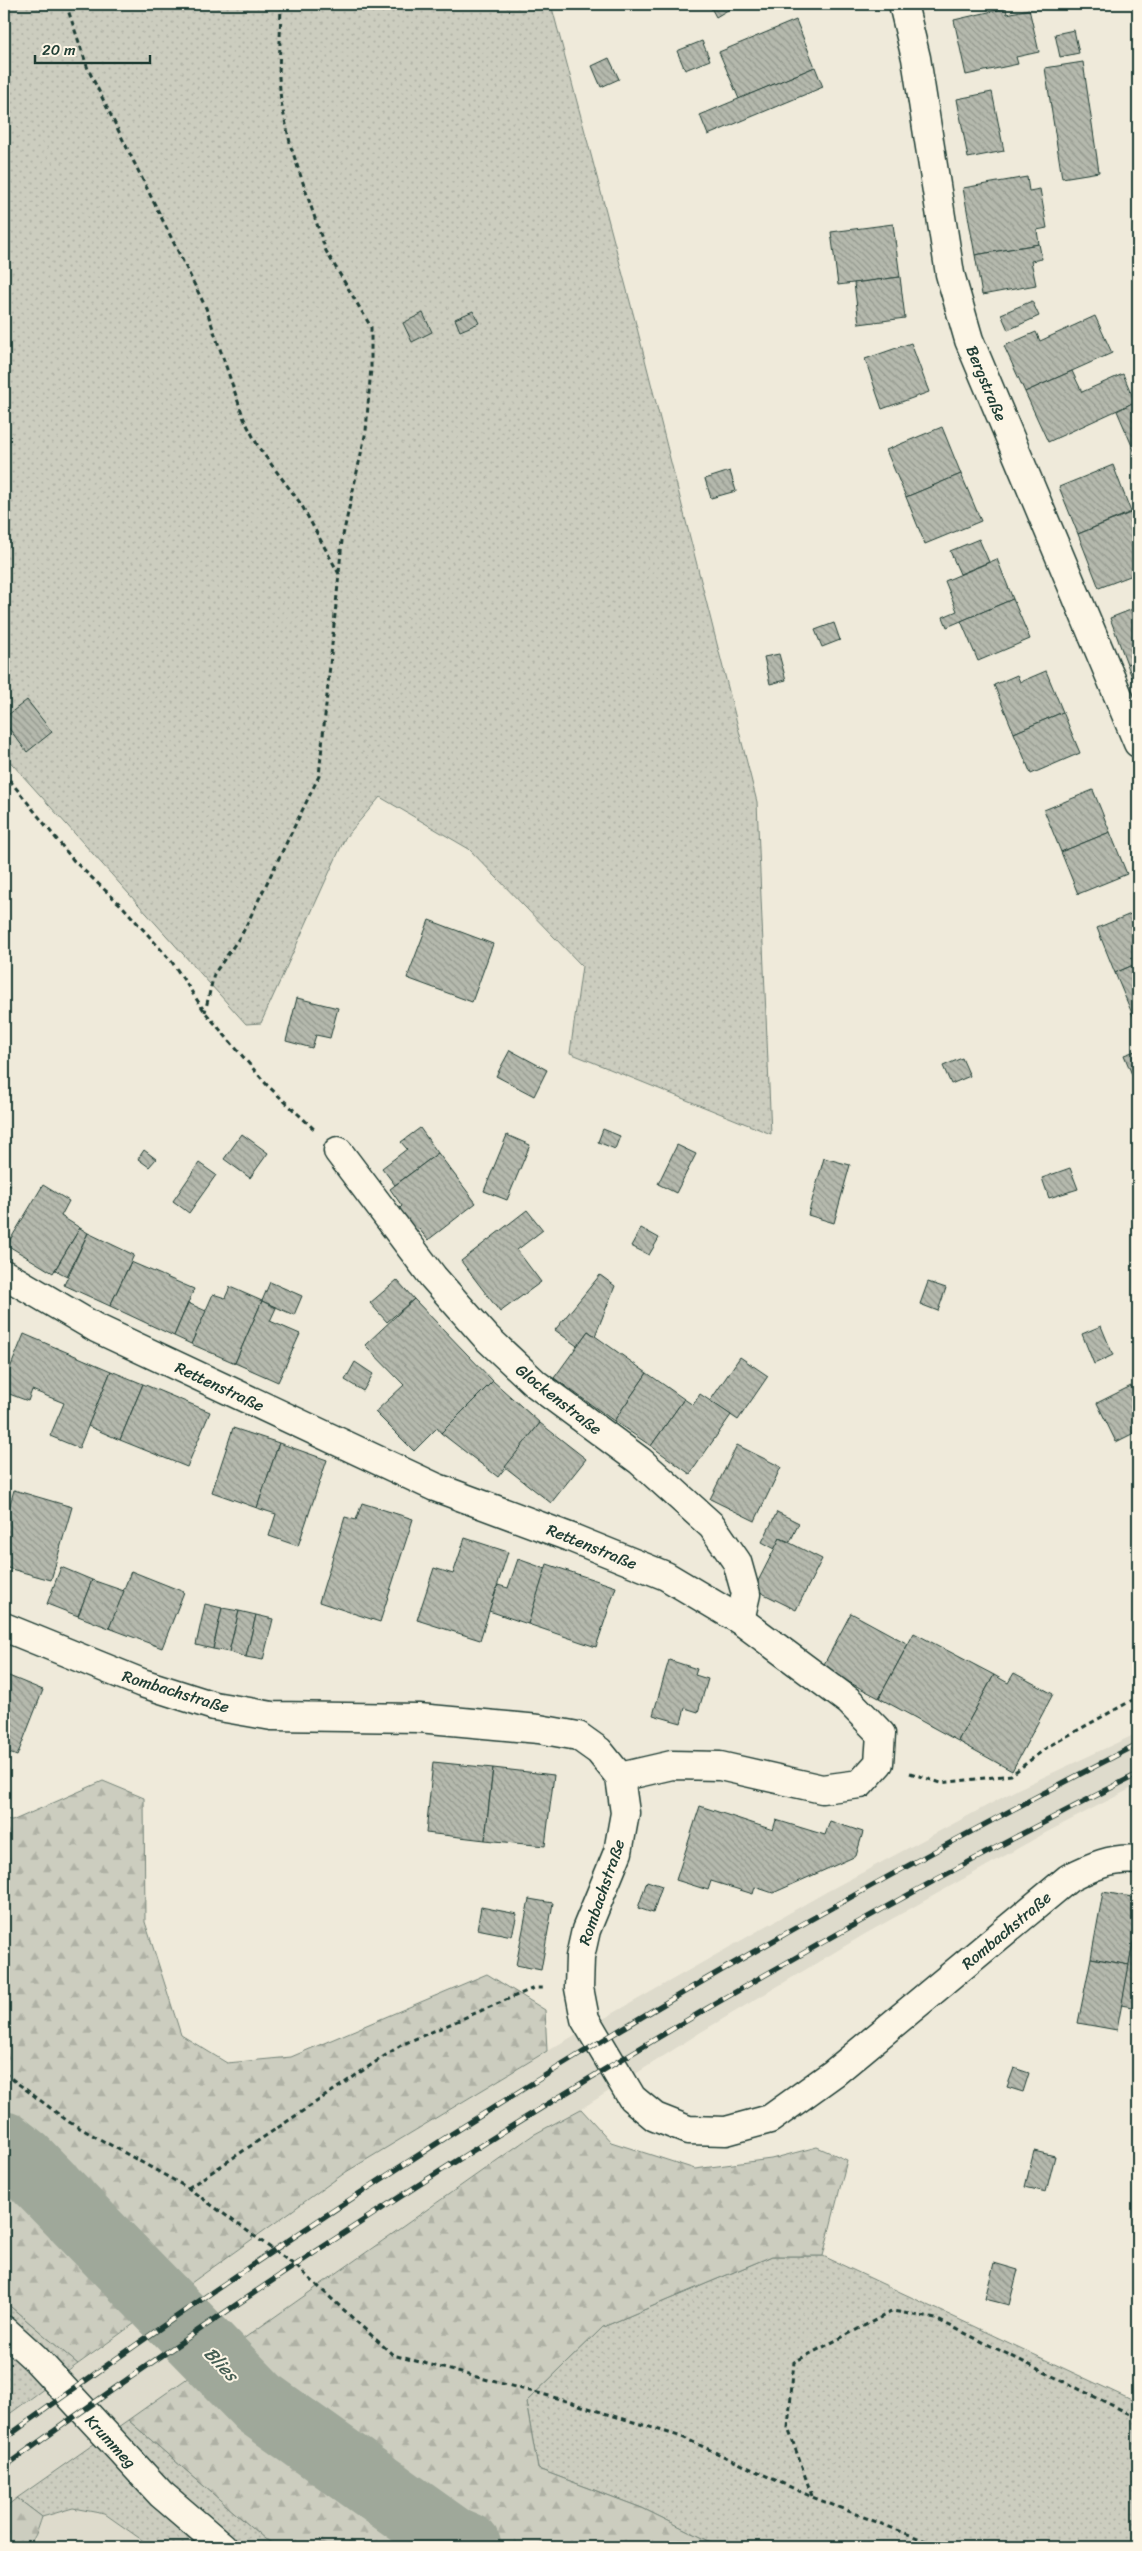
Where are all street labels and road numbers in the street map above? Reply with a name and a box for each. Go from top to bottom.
street label: Bergstraße [958,341,1016,426]
street label: Rettenstraße [170,1353,269,1420]
street label: Glockenstraße [509,1356,608,1443]
street label: Rettenstraße [542,1515,642,1578]
street label: Rombachstraße [119,1661,233,1722]
street label: Rombachstraße [570,1835,633,1949]
street label: Rombachstraße [955,1884,1058,1977]
street label: Krummeg [78,2407,144,2475]

